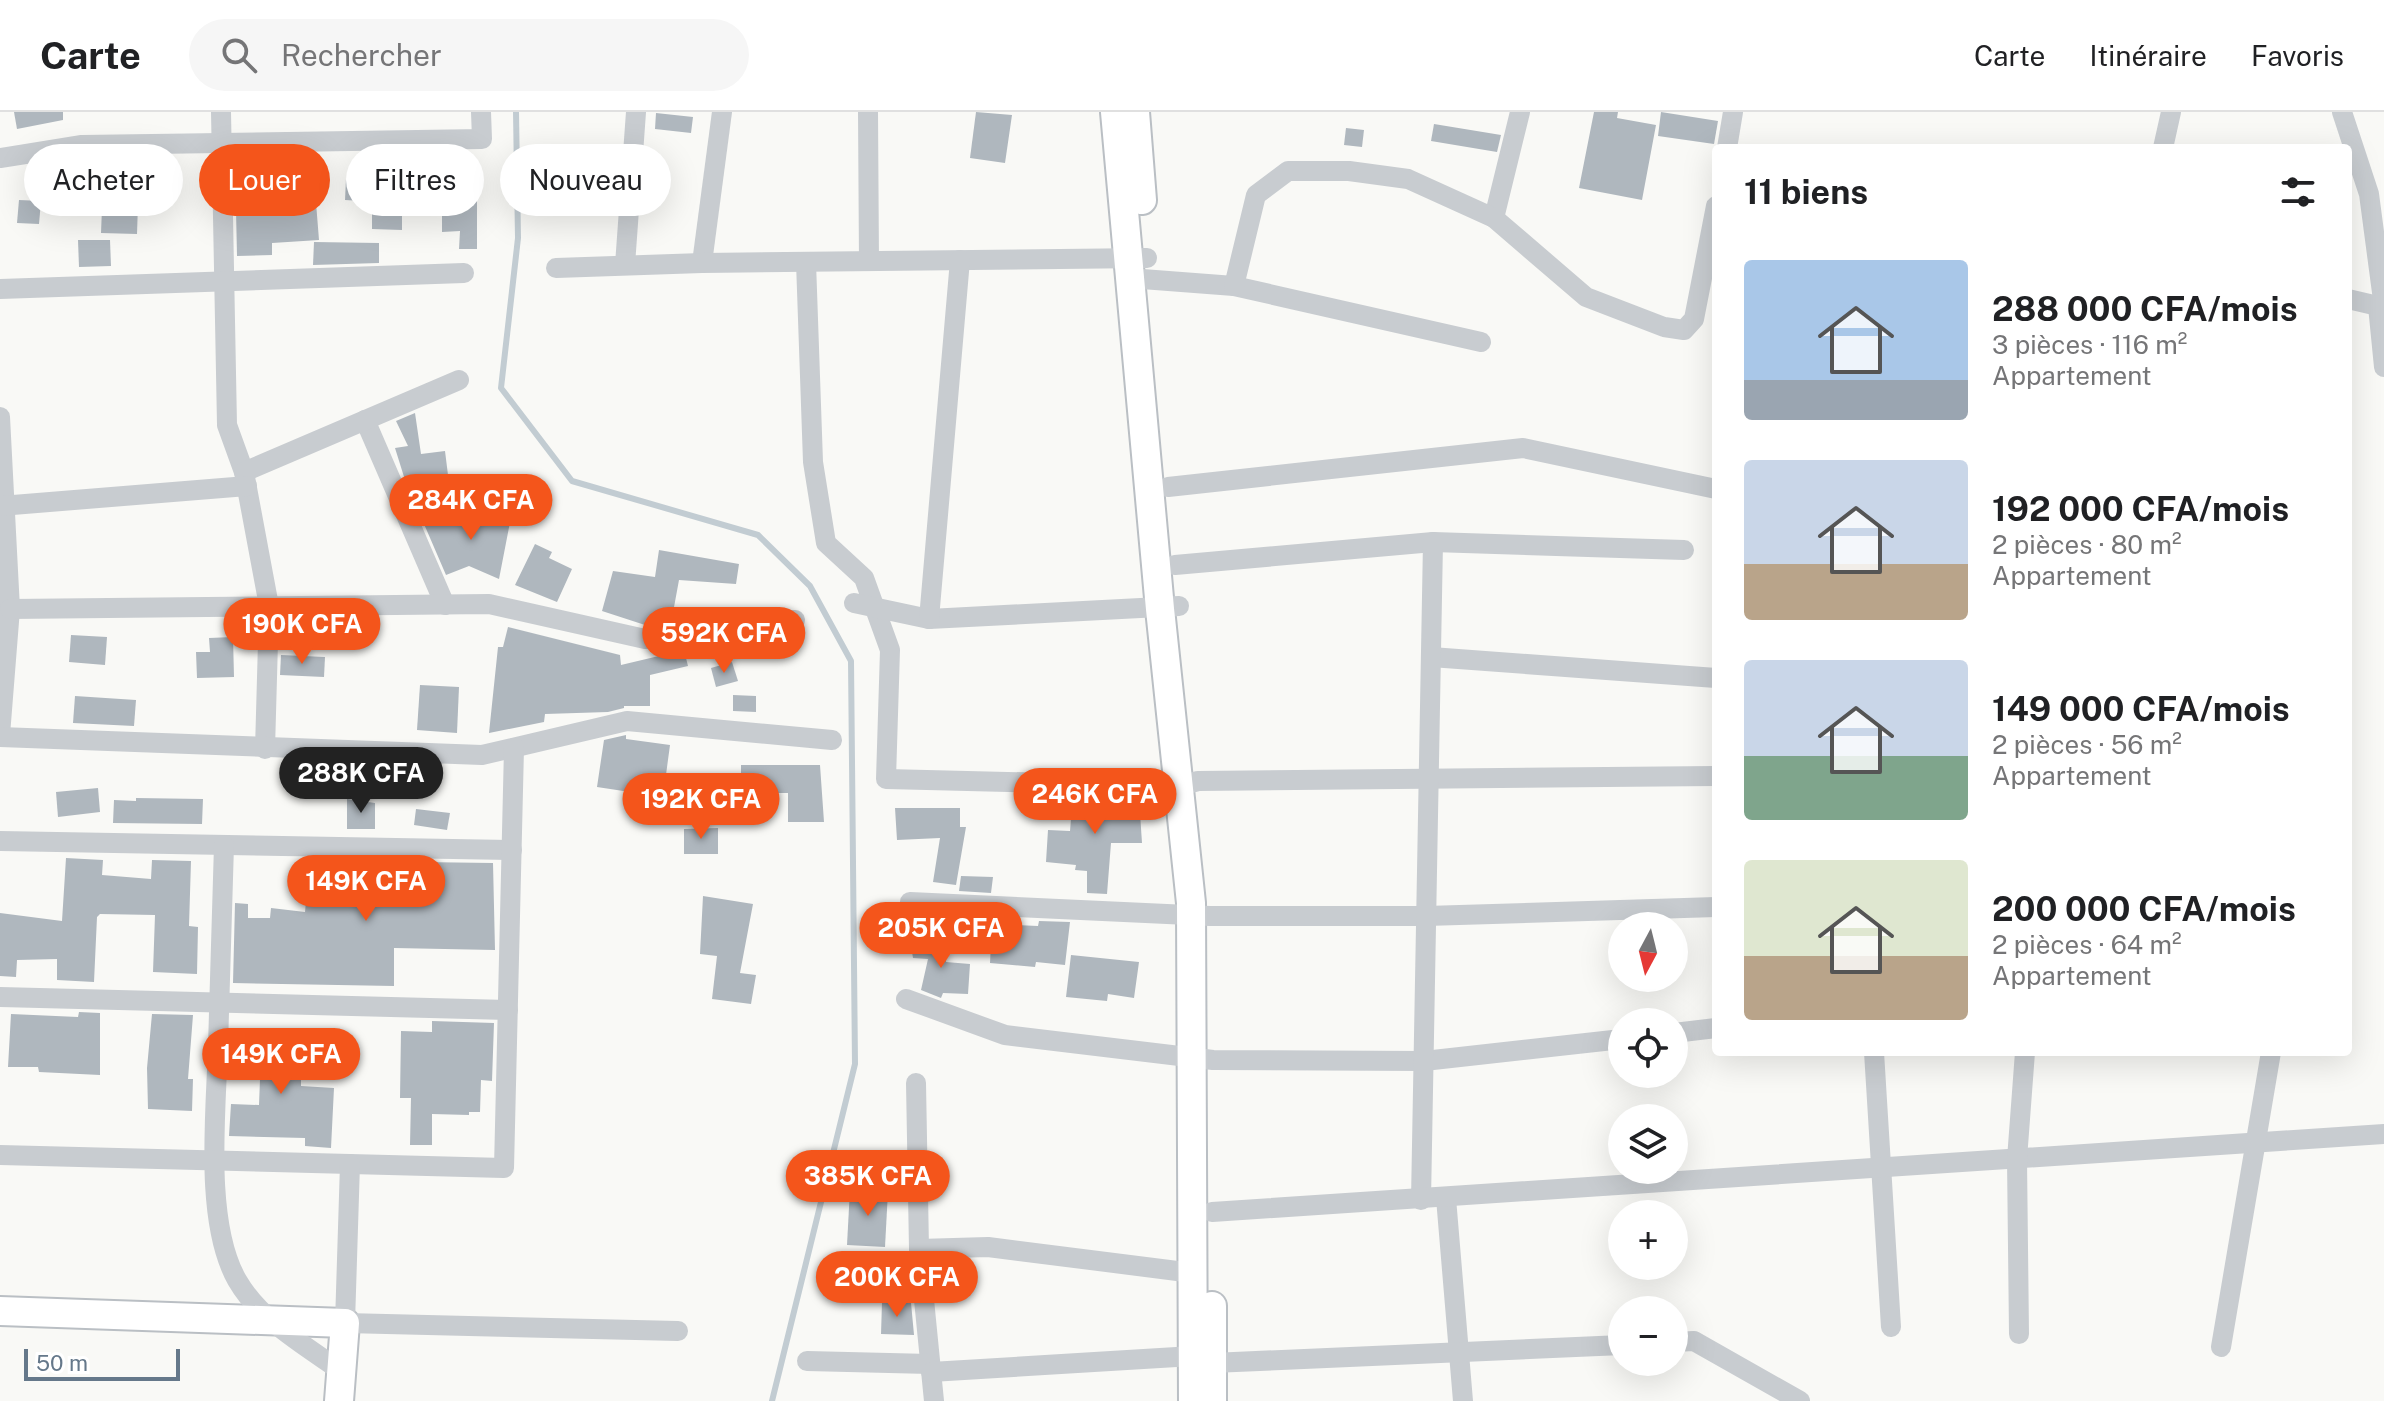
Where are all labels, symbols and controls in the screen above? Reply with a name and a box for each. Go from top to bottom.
search box [189,19,749,91]
text: Carte [40,33,141,78]
icon: search [217,33,261,77]
text: Rechercher [281,37,442,73]
text: Carte [1974,39,2045,72]
text: Itinéraire [2089,39,2207,72]
text: Favoris [2251,39,2344,72]
chip: Acheter [24,144,183,216]
chip: Louer [199,144,330,216]
chip: Filtres [346,144,484,216]
chip: Nouveau [500,144,671,216]
icon: filters [2276,170,2320,214]
text: 11 biens [1744,172,1868,212]
text: 288 000 CFA/mois [1992,289,2298,329]
icon: home [1808,292,1904,388]
text: 3 pièces · 116 m² [1992,329,2187,360]
text: Appartement [1992,360,2152,391]
pin: 284K CFA [388,474,554,542]
text: 284K CFA [407,484,535,515]
text: 192 000 CFA/mois [1992,489,2289,529]
icon: home [1808,492,1904,588]
text: 2 pièces · 80 m² [1992,529,2182,560]
text: Appartement [1992,560,2152,591]
pin: 190K CFA [219,598,385,666]
pin: 592K CFA [641,607,807,675]
text: 190K CFA [241,608,363,639]
text: 592K CFA [660,617,788,648]
text: 149 000 CFA/mois [1992,689,2290,729]
icon: home [1808,692,1904,788]
text: 2 pièces · 56 m² [1992,729,2182,760]
pin: 288K CFA [278,747,444,815]
text: 288K CFA [297,757,425,788]
text: Appartement [1992,760,2152,791]
pin: 246K CFA [1012,768,1178,836]
pin: 192K CFA [618,773,784,841]
text: 246K CFA [1032,778,1159,809]
text: 192K CFA [640,783,762,814]
pin: 149K CFA [283,855,449,923]
text: 149K CFA [305,865,427,896]
text: 200 000 CFA/mois [1992,889,2296,929]
icon: home [1808,892,1904,988]
pin: 205K CFA [858,902,1024,970]
text: 205K CFA [877,912,1005,943]
north arrow [1608,912,1688,992]
map controls [1608,912,1688,1376]
text: 2 pièces · 64 m² [1992,929,2181,960]
text: Appartement [1992,960,2152,991]
button: locate [1608,1008,1688,1088]
pin: 149K CFA [198,1028,364,1096]
text: 149K CFA [220,1038,342,1069]
button: layers [1608,1104,1688,1184]
pin: 385K CFA [785,1150,951,1218]
text: 385K CFA [804,1160,932,1191]
button: + [1608,1200,1688,1280]
pin: 200K CFA [814,1251,980,1319]
text: 200K CFA [834,1261,960,1292]
button: − [1608,1296,1688,1376]
scale bar [24,1345,180,1381]
text: 50 m [36,1350,88,1376]

